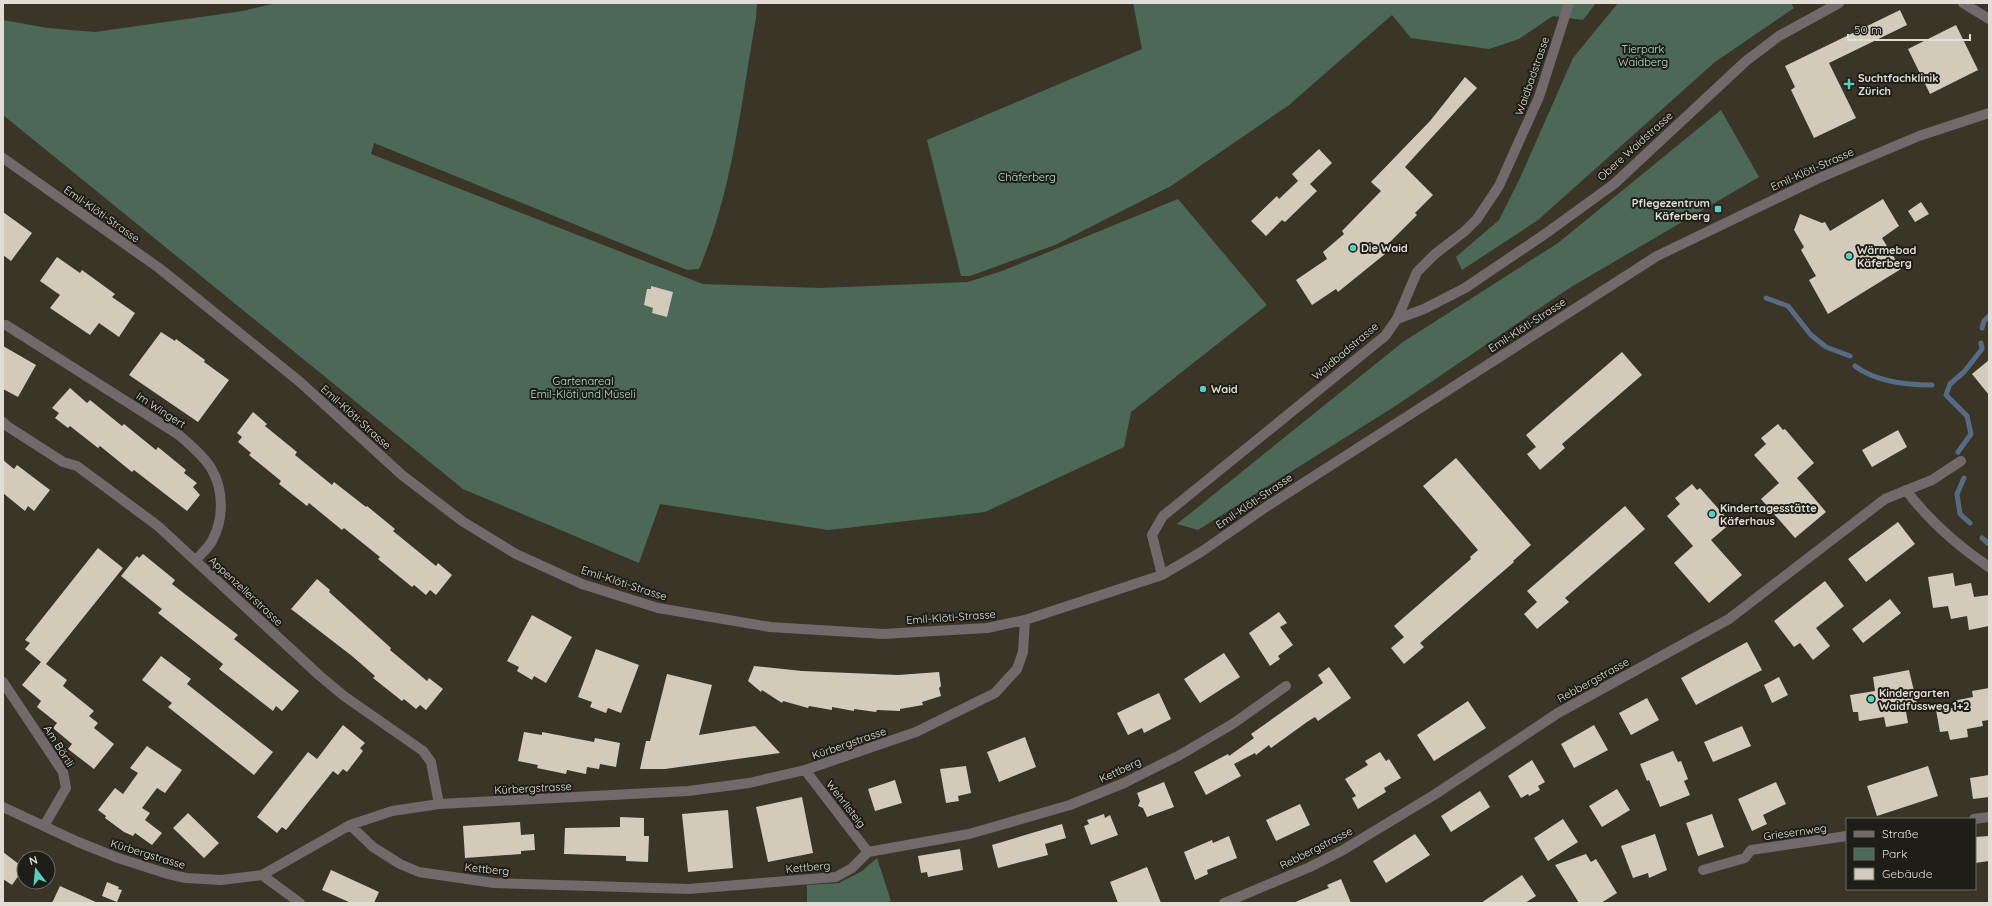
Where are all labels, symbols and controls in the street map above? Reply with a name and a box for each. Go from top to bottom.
scale bar [1848,16,1970,42]
text: 50 m [1854,22,1882,37]
street label: Waidbadstrasse [1512,35,1552,117]
park label: Tierpark Waidberg [1618,42,1668,69]
place label: Suchtfachklinik Zürich [1858,71,1938,98]
marker: Suchtfachklinik Zürich [1843,78,1855,90]
street label: Obere Waidstrasse [1594,108,1676,184]
street label: Emil-Klöti-Strasse [1768,144,1856,194]
park label: Chäferberg [998,170,1056,184]
street label: Emil-Klöti-Strasse [61,183,143,245]
place label: Pflegezentrum Käferberg [1632,196,1710,223]
marker: Pflegezentrum Käferberg [1713,204,1723,214]
place label: Die Waid [1361,241,1408,255]
marker: Die Waid [1348,243,1358,253]
place label: Wärmebad Käferberg [1857,243,1916,270]
marker: Wärmebad Käferberg [1844,251,1854,261]
street label: Emil-Klöti-Strasse [1486,295,1568,355]
street label: Waidbadstrasse [1309,319,1381,383]
park label: Gartenareal Emil-Klöti und Müseli [530,374,636,401]
street label: Emil-Klöti-Strasse [318,382,394,452]
place label: Waid [1211,382,1238,396]
marker: Waid [1198,384,1208,394]
street label: Im Wingert [134,389,188,431]
street label: Emil-Klöti-Strasse [1213,470,1295,532]
place label: Kindertagesstätte Käferhaus [1720,501,1817,528]
marker: Kindertagesstätte Käferhaus [1707,509,1717,519]
street label: Appenzellerstrasse [206,553,286,629]
street label: Emil-Klöti-Strasse [579,562,669,604]
street label: Emil-Klöti-Strasse [906,607,996,627]
street label: Rebbergstrasse [1555,654,1631,706]
place label: Kindergarten Waidfussweg 1+2 [1879,686,1969,713]
marker: Kindergarten Waidfussweg 1+2 [1866,694,1876,704]
street label: Am Börtli [41,722,77,770]
street label: Kürbergstrasse [810,724,888,762]
street label: Kettberg [1097,754,1143,786]
street label: Wehrlisteig [823,778,869,830]
street label: Kürbergstrasse [494,779,572,797]
legend [1846,818,1976,890]
street label: Griesernweg [1762,821,1828,843]
street label: Rebbergstrasse [1277,824,1355,872]
text: Straße [1882,826,1919,841]
street label: Kürbergstrasse [109,836,187,872]
text: Park [1882,846,1907,861]
north arrow [16,850,56,890]
text: N [27,853,39,868]
street label: Kettberg [785,858,831,876]
street label: Kettberg [464,860,510,878]
text: Gebäude [1882,866,1933,881]

